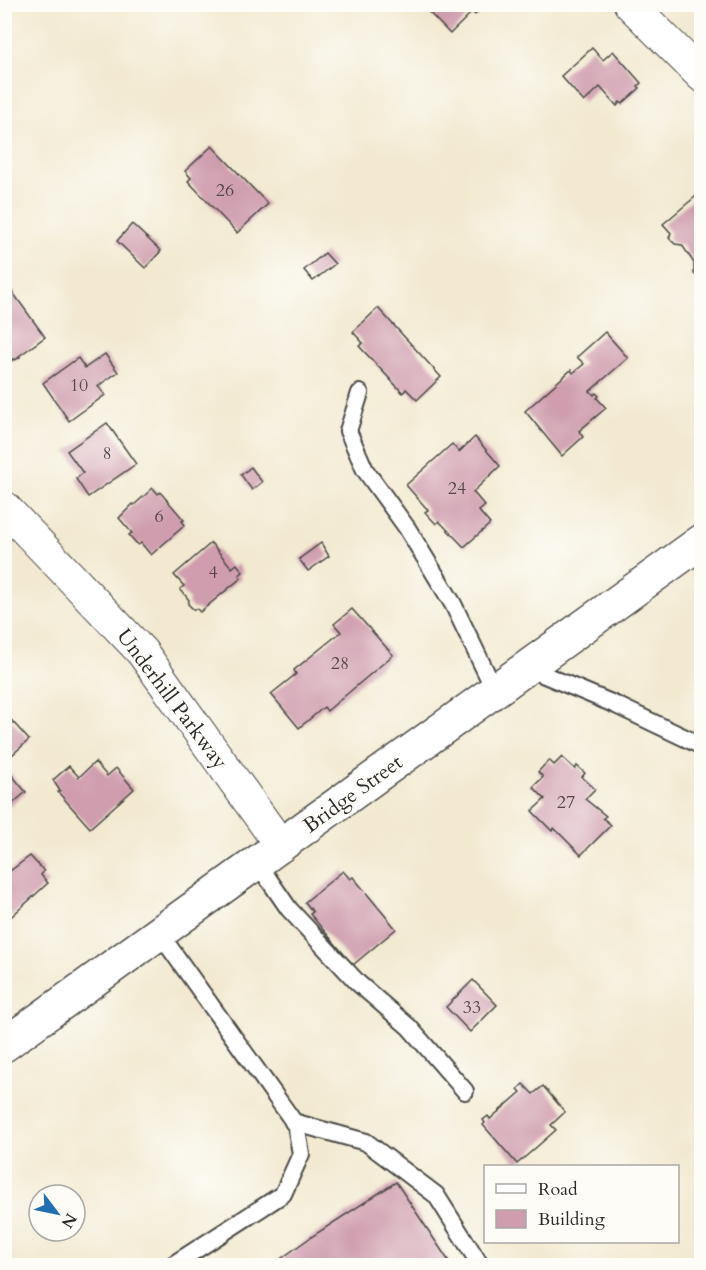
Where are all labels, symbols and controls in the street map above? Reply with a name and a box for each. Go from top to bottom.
house number: 26 [216,178,234,203]
house number: 10 [70,373,88,398]
house number: 8 [102,441,112,466]
house number: 24 [448,476,466,501]
house number: 6 [154,504,164,529]
house number: 4 [208,560,218,585]
street label: Underhill Parkway [110,623,234,775]
house number: 28 [331,651,349,676]
street label: Bridge Street [297,748,409,840]
house number: 27 [557,790,575,815]
house number: 33 [463,995,481,1020]
legend [484,1165,679,1243]
text: Road [538,1177,578,1202]
north arrow [27,1183,87,1243]
text: Building [538,1207,606,1232]
text: N [56,1209,82,1232]

